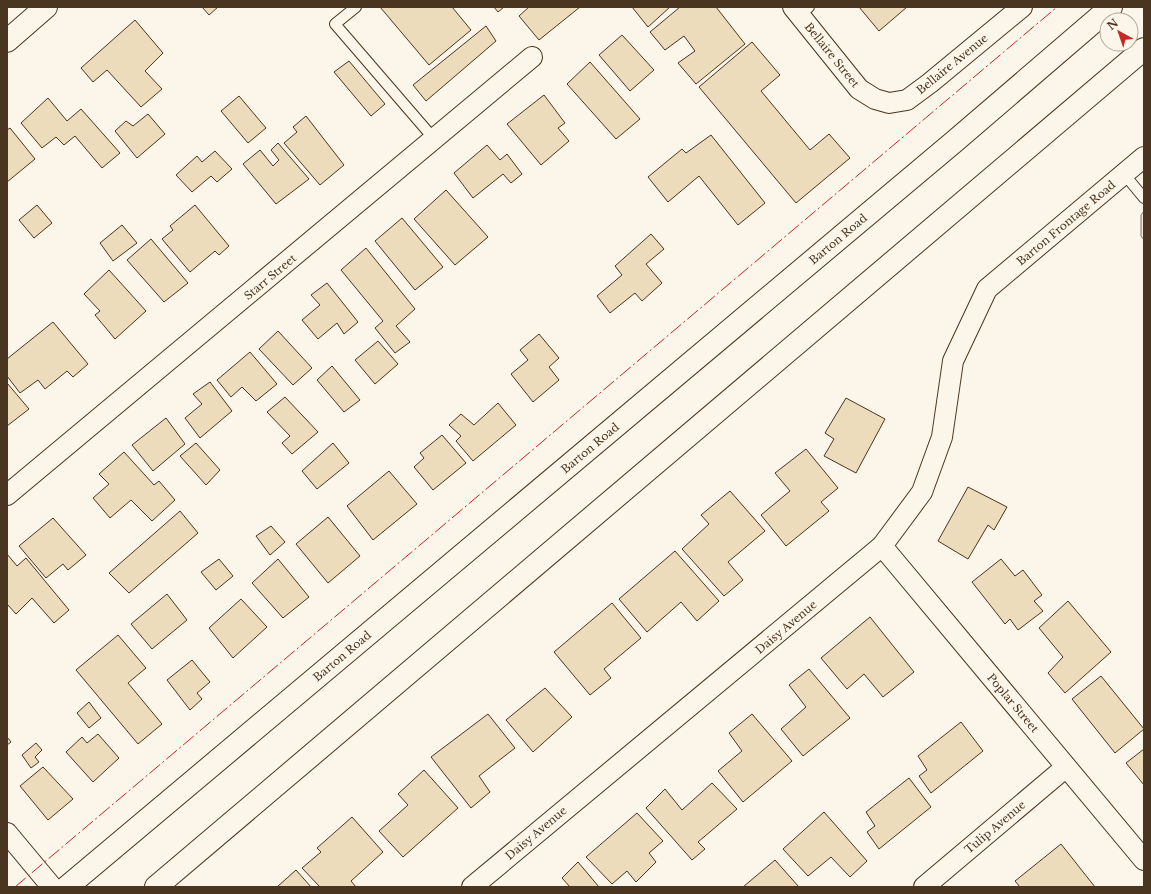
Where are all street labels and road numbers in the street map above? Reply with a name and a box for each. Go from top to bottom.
street label: Bellaire Street [802,20,863,91]
street label: Bellaire Avenue [913,31,991,97]
street label: Barton Frontage Road [1014,177,1119,268]
street label: Barton Road [806,210,870,267]
street label: Starr Street [241,251,300,303]
street label: Barton Road [558,419,622,476]
street label: Daisy Avenue [753,597,819,657]
street label: Barton Road [310,627,374,684]
street label: Poplar Street [984,671,1042,736]
street label: Tulip Avenue [962,798,1028,856]
street label: Daisy Avenue [503,803,569,863]

